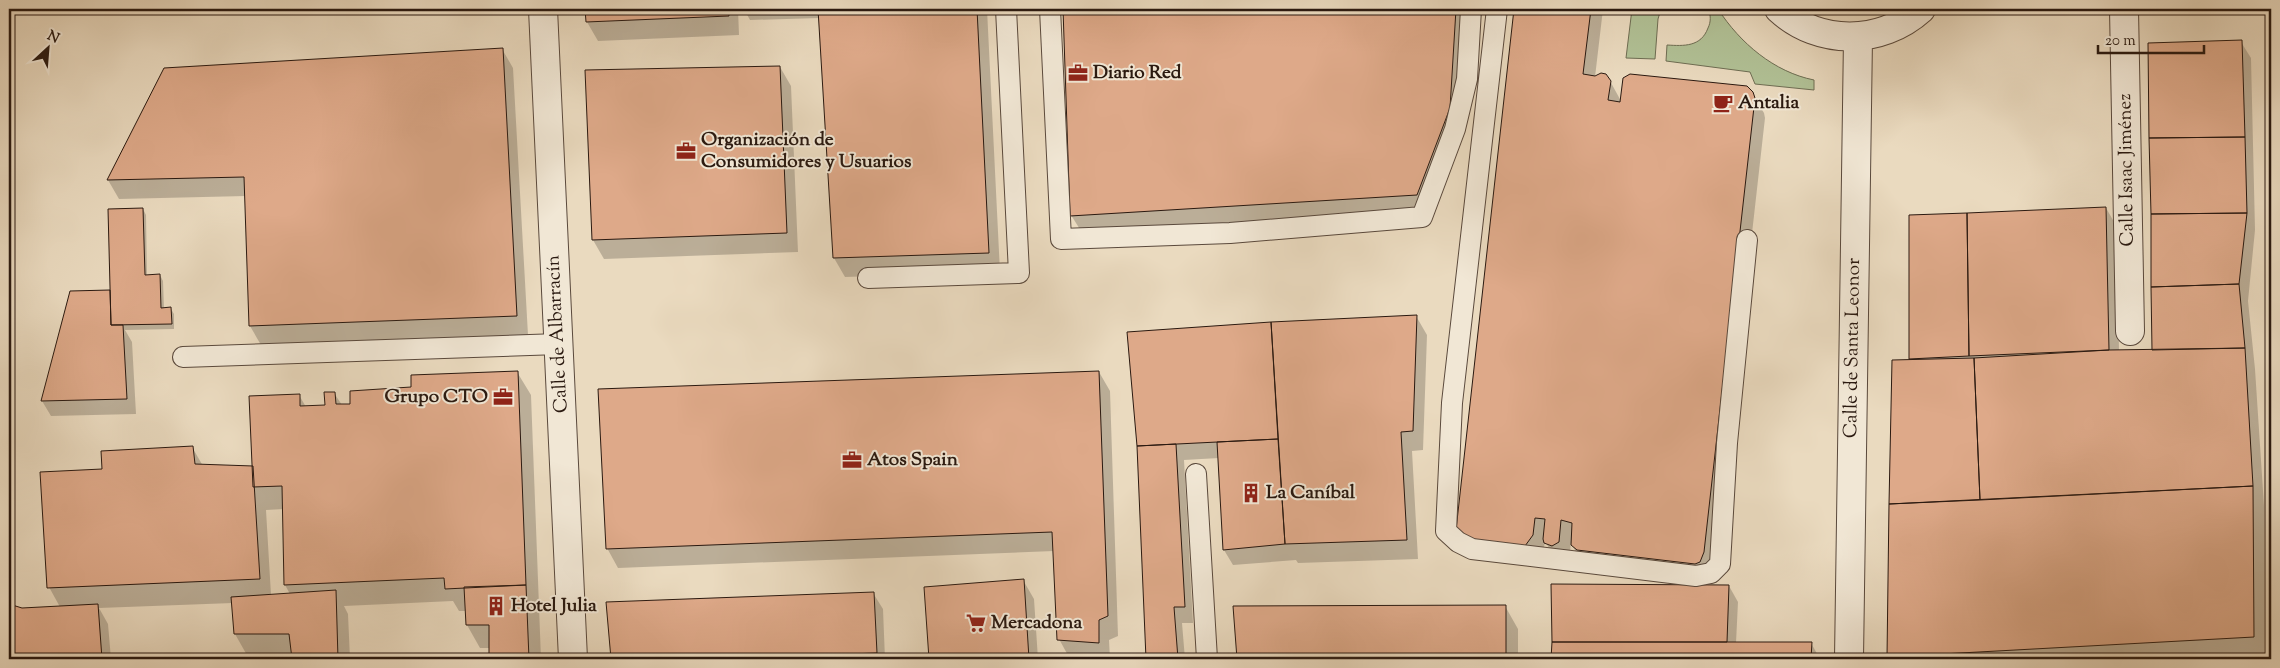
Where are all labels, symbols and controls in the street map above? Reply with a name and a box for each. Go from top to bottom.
north arrow [22,22,72,72]
scale bar [2098,22,2204,54]
text: N [43,27,62,50]
text: 20 m [2105,31,2136,52]
place label: Diario Red [1093,60,1182,87]
office icon: Diario Red [1067,62,1089,84]
place label: Antalia [1738,90,1799,117]
cafe icon: Antalia [1712,92,1734,114]
street label: Calle Isaac Jiménez [2112,93,2142,247]
place label: Organización de Consumidores y Usuarios [701,127,912,176]
office icon: Organización de Consumidores y Usuarios [675,140,697,162]
street label: Calle de Albarracín [540,254,576,414]
street label: Calle de Santa Leonor [1838,258,1868,438]
place label: Grupo CTO [385,384,488,411]
office icon: Grupo CTO [492,386,514,408]
place label: Atos Spain [867,447,959,474]
office icon: Atos Spain [841,449,863,471]
place label: La Caníbal [1266,480,1356,507]
building icon: La Caníbal [1240,482,1262,504]
place label: Hotel Julia [511,593,597,620]
building icon: Hotel Julia [485,595,507,617]
place label: Mercadona [991,610,1082,637]
supermarket icon: Mercadona [965,612,987,634]

